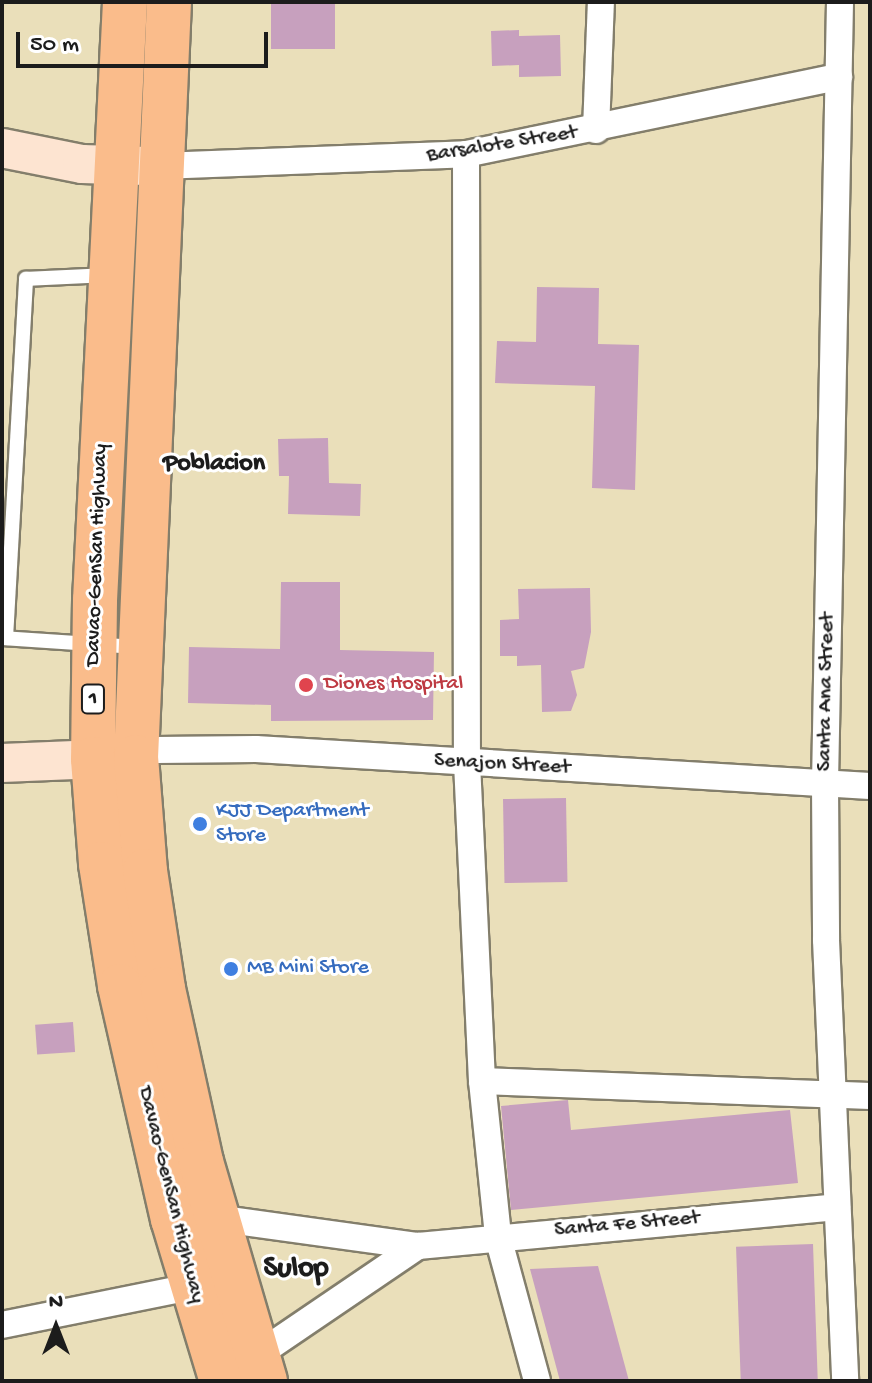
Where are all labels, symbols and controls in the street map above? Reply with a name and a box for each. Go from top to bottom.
scale bar [20,16,272,66]
text: 50 m [30,31,79,60]
street label: Barsalote Street [425,120,579,170]
street label: Davao-GenSan Highway [81,443,115,667]
district label: Poblacion [163,449,265,481]
street label: Santa Ana Street [812,612,842,772]
place label: Diones Hospital [324,672,463,698]
marker: Diones Hospital [295,674,317,696]
road number: 1 [79,683,107,715]
street label: Senajon Street [433,748,571,782]
place label: KJJ Department Store [216,798,369,850]
marker: KJJ Department Store [191,815,209,833]
place label: MB Mini Store [247,956,369,982]
marker: MB Mini Store [222,960,240,978]
street label: Davao-GenSan Highway [130,1084,210,1306]
street label: Santa Fe Street [553,1205,701,1245]
district label: Sulop [264,1252,328,1288]
north arrow [16,1287,96,1367]
text: N [49,1290,63,1316]

